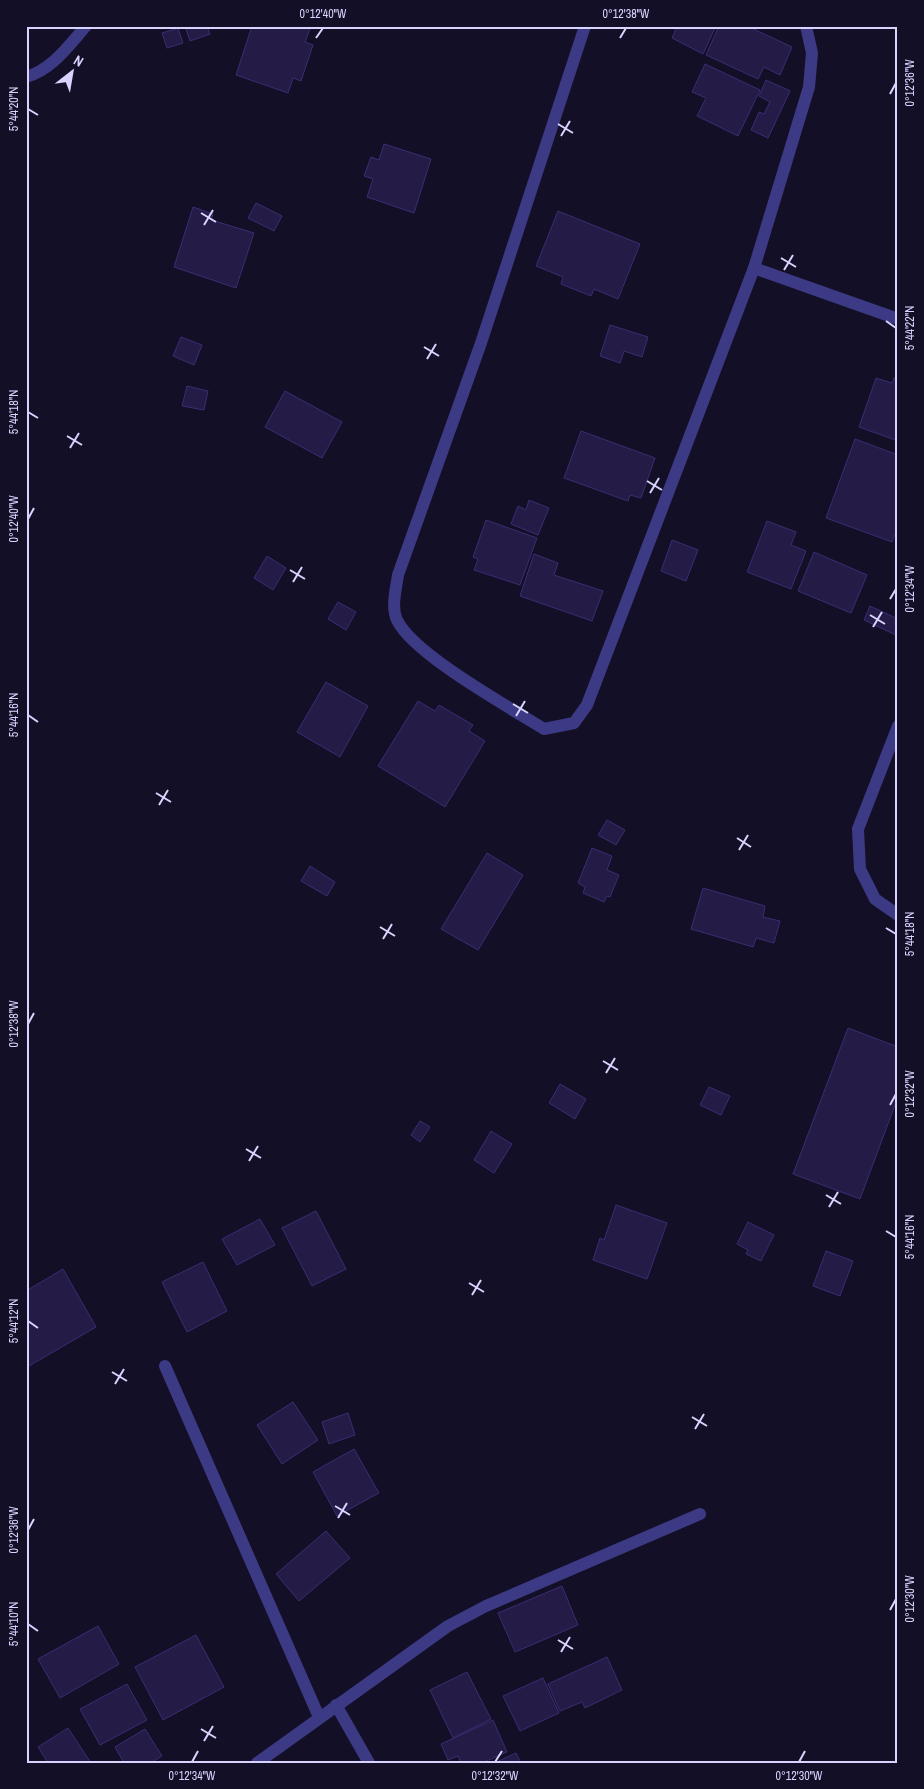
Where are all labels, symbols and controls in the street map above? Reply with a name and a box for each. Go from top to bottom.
text: 0°12'40"W [300,6,347,22]
text: 0°12'38"W [603,6,650,22]
north arrow [48,48,98,98]
text: N [71,51,87,71]
text: 0°12'36"W [902,59,918,106]
text: 5°44'20"N [6,87,22,131]
text: 5°44'22"N [902,306,918,350]
text: 5°44'18"N [6,390,22,434]
text: 0°12'40"W [6,495,22,542]
text: 0°12'34"W [902,565,918,612]
text: 5°44'16"N [6,693,22,737]
text: 5°44'18"N [902,912,918,956]
text: 0°12'38"W [6,1000,22,1047]
text: 0°12'32"W [902,1070,918,1117]
text: 5°44'16"N [902,1215,918,1259]
text: 5°44'12"N [6,1299,22,1343]
text: 0°12'36"W [6,1506,22,1553]
text: 0°12'30"W [902,1575,918,1622]
text: 5°44'10"N [6,1602,22,1646]
text: 0°12'34"W [169,1768,216,1784]
text: 0°12'32"W [472,1768,519,1784]
text: 0°12'30"W [776,1768,823,1784]

